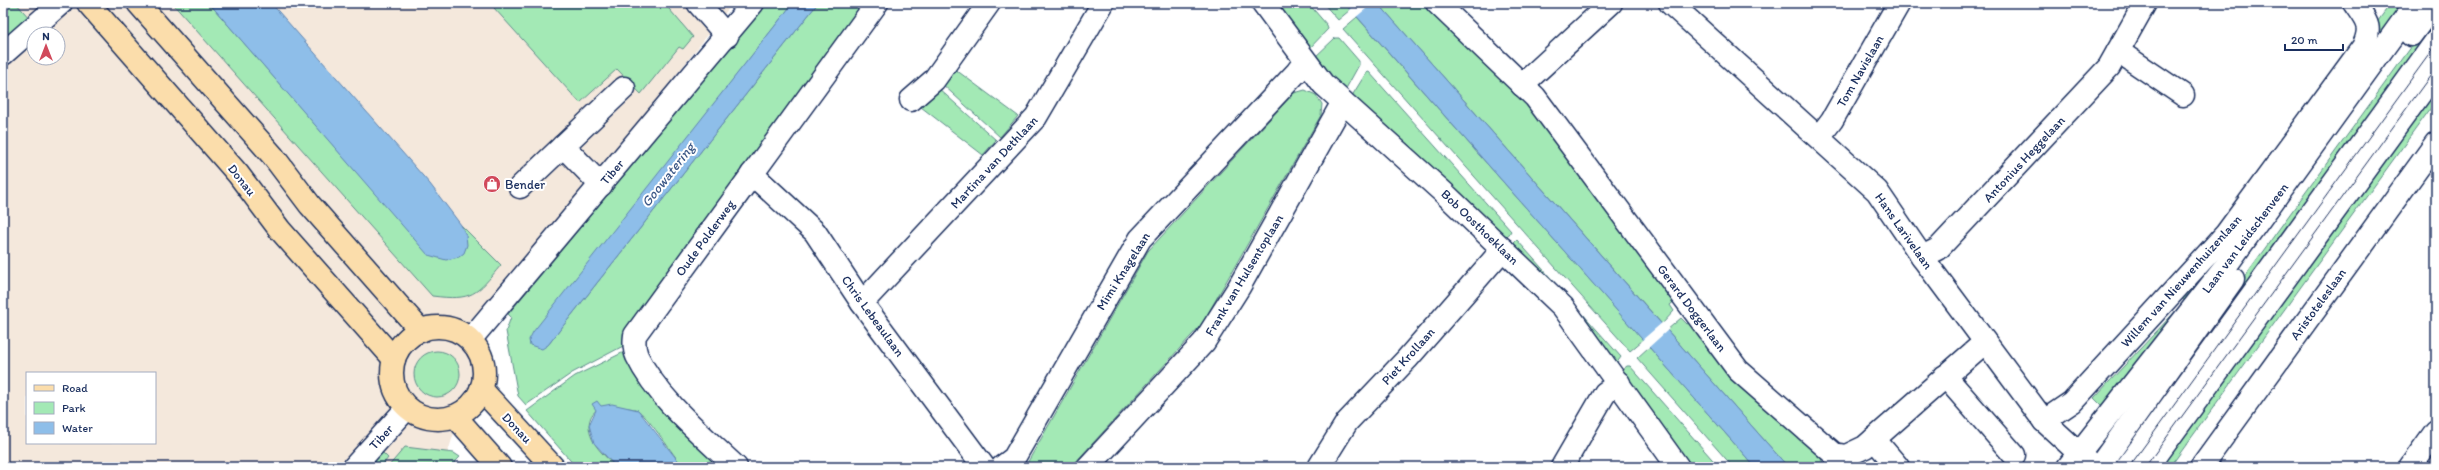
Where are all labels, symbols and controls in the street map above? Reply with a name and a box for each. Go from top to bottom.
north arrow [26,26,66,66]
scale bar [2285,26,2343,52]
text: N [42,30,50,43]
street label: Tom Navislaan [1833,32,1887,110]
text: 20 m [2291,33,2318,47]
street label: Martina van Dethlaan [947,112,1041,211]
street label: Antonius Heggelaan [1980,113,2068,205]
water label: Goowatering [638,138,700,211]
street label: Tiber [597,156,627,188]
street label: Donau [225,161,259,199]
shop icon: Bender [482,174,502,194]
place label: Bender [505,177,546,192]
street label: Laan van Leidschenveen [2199,179,2292,296]
street label: Bob Oosthoeklaan [1438,186,1522,268]
street label: Hans Larivelaan [1872,190,1936,273]
street label: Oude Polderweg [672,197,738,279]
street label: Frank van Hulsentoplaan [1202,211,1287,338]
street label: Willem van Nieuwenhuizenlaan [2117,211,2245,350]
street label: Mimi Knagelaan [1093,229,1153,313]
street label: Gerard Doggerlaan [1654,261,1730,355]
street label: Aristoteleslaan [2287,265,2349,343]
street label: Chris Lebeaulaan [839,273,908,360]
street label: Piet Krollaan [1378,324,1438,388]
legend [26,372,156,444]
text: Road [62,381,88,395]
text: Park [62,401,86,415]
street label: Donau [499,410,535,446]
text: Water [62,421,93,435]
street label: Tiber [366,421,396,453]

